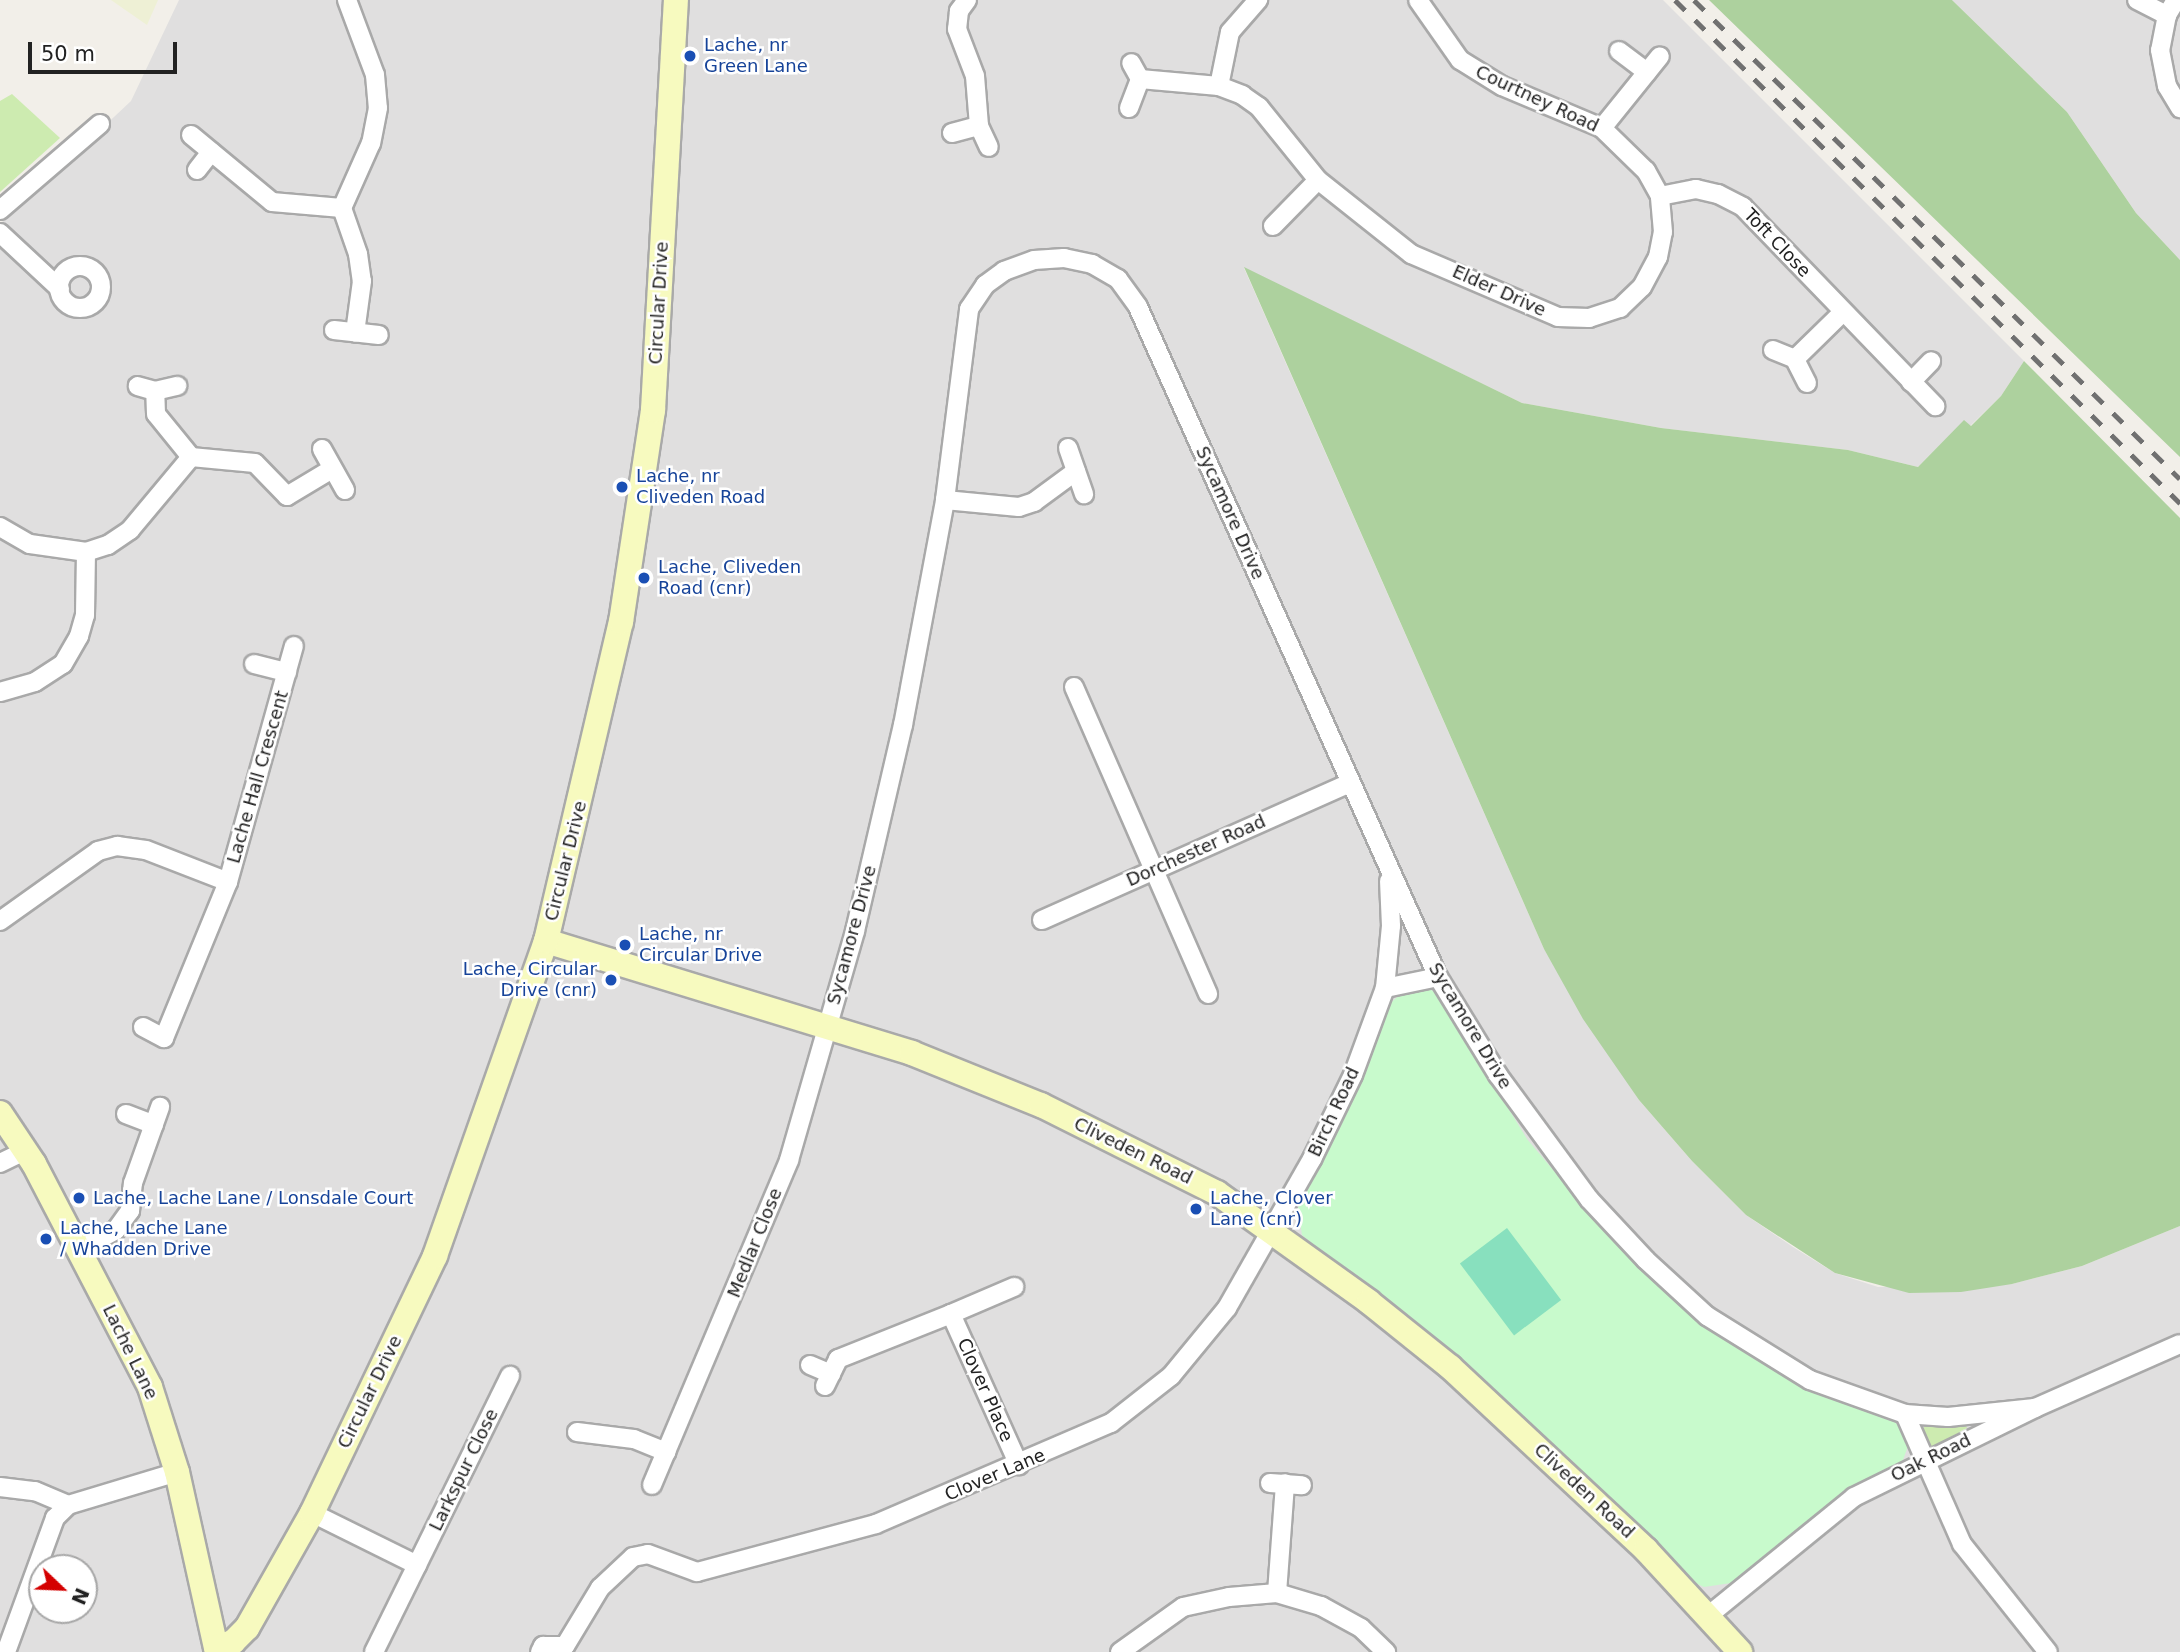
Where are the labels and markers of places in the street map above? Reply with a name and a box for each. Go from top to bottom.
place label: Lache, nr Green Lane [704,35,808,78]
marker: Lache, nr Green Lane [682,48,698,64]
place label: Lache, nr Cliveden Road [636,466,765,508]
marker: Lache, nr Cliveden Road [614,479,630,495]
place label: Lache, Cliveden Road (cnr) [658,557,801,600]
marker: Lache, Cliveden Road (cnr) [636,570,652,586]
place label: Lache, nr Circular Drive [639,924,762,967]
marker: Lache, nr Circular Drive [617,937,633,953]
place label: Lache, Circular Drive (cnr) [463,959,597,1002]
marker: Lache, Circular Drive (cnr) [603,972,619,988]
place label: Lache, Lache Lane / Lonsdale Court [93,1187,413,1209]
place label: Lache, Clover Lane (cnr) [1210,1188,1333,1230]
marker: Lache, Lache Lane / Lonsdale Court [71,1190,87,1206]
marker: Lache, Clover Lane (cnr) [1188,1201,1204,1217]
place label: Lache, Lache Lane / Whadden Drive [60,1218,228,1260]
marker: Lache, Lache Lane / Whadden Drive [38,1231,54,1247]

